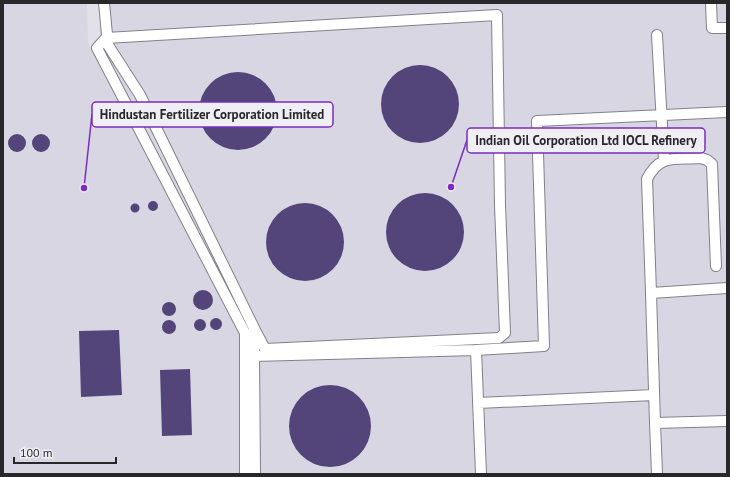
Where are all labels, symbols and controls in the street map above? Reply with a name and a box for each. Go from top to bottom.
callout: Hindustan Fertilizer Corporation Limited [92,102,333,127]
text: Hindustan Fertilizer Corporation Limited [100,106,324,123]
callout: Indian Oil Corporation Ltd IOCL Refinery [467,128,705,153]
text: Indian Oil Corporation Ltd IOCL Refinery [475,132,697,149]
scale bar [14,439,116,465]
text: 100 m [20,445,53,460]

